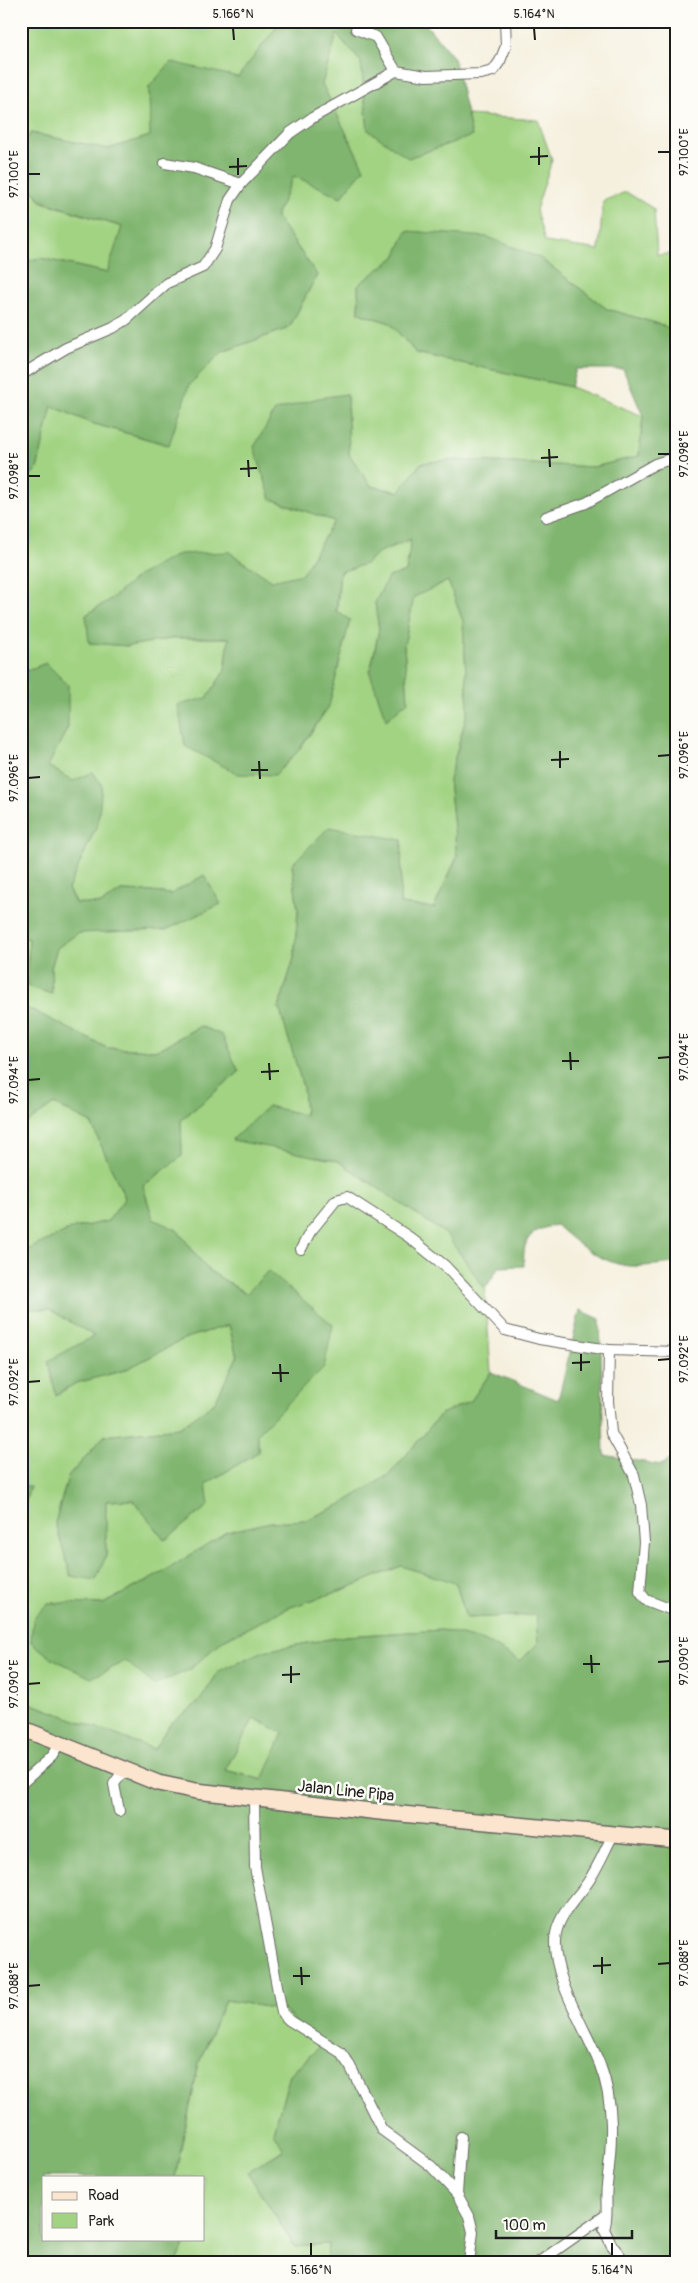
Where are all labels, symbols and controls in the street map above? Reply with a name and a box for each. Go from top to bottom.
text: 5.166°N [212,7,254,22]
text: 5.164°N [513,7,555,22]
text: 97.100°E [677,128,692,176]
text: 97.100°E [7,150,22,198]
text: 97.098°E [677,430,692,478]
text: 97.098°E [7,452,22,500]
text: 97.096°E [677,731,692,779]
text: 97.096°E [7,754,22,802]
text: 97.094°E [677,1033,692,1081]
text: 97.094°E [7,1056,22,1104]
text: 97.092°E [677,1335,692,1383]
text: 97.092°E [7,1358,22,1406]
text: 97.090°E [677,1636,692,1686]
text: 97.090°E [7,1659,22,1709]
street label: Jalan Line Pipa [297,1776,395,1806]
text: 97.088°E [677,1940,692,1986]
text: 97.088°E [7,1963,22,2009]
legend [42,2176,205,2240]
text: Road [88,2186,119,2205]
scale bar [496,2208,632,2240]
text: Park [88,2212,115,2231]
text: 100 m [503,2216,546,2235]
text: 5.166°N [290,2263,332,2278]
text: 5.164°N [591,2263,633,2278]

